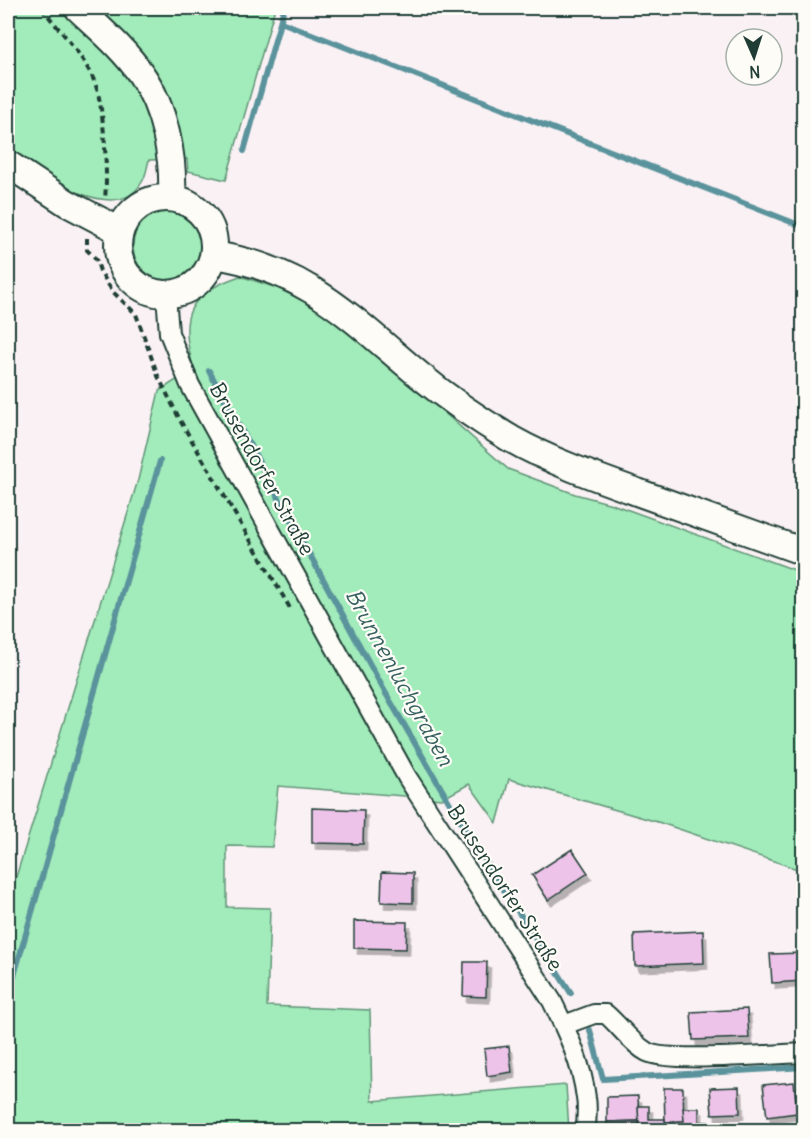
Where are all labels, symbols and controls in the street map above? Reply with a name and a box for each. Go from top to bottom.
north arrow [724,27,784,87]
text: N [749,62,761,82]
street label: Brusendorfer Straße [204,378,321,560]
water label: Brunnenluchgraben [340,584,461,772]
street label: Brusendorfer Straße [442,799,569,976]

